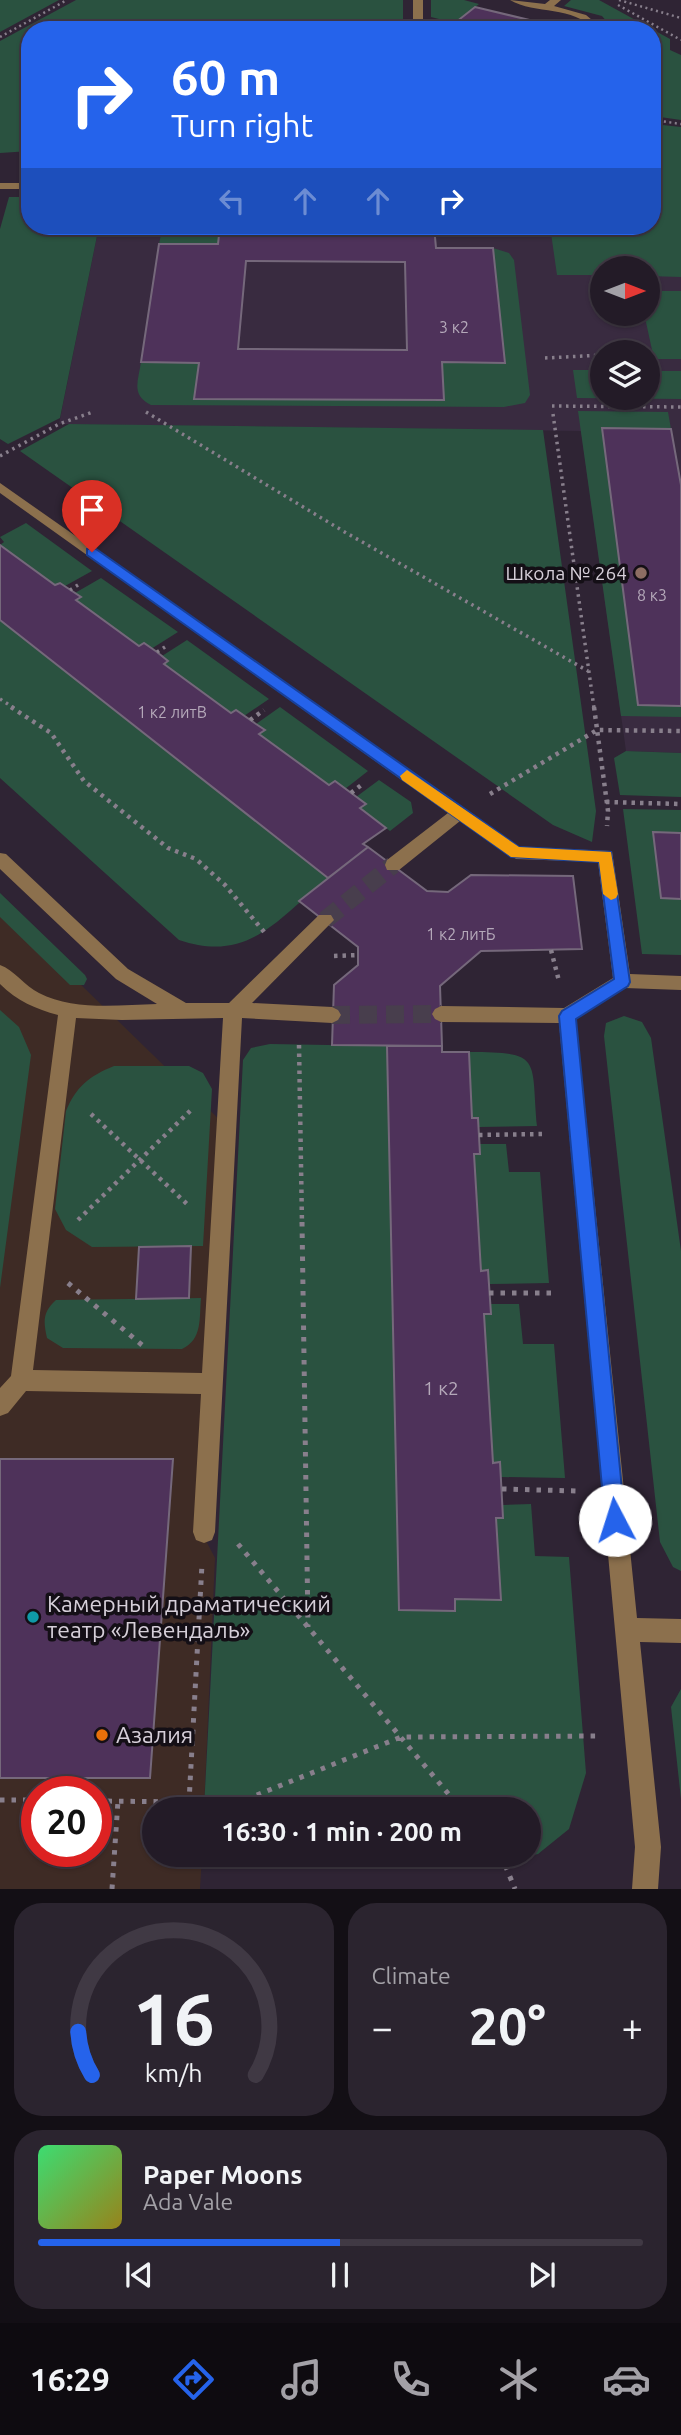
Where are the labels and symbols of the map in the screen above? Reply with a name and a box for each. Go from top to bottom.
north arrow [590,256,660,326]
house number: 3 к2 [439,318,469,336]
pin [62,480,122,552]
place label: Школа № 264 [505,562,627,584]
marker: Школа № 264 [633,565,649,581]
house number: 8 к3 [637,586,667,604]
house number: 1 к2 литВ [137,703,207,721]
house number: 1 к2 литБ [426,925,496,943]
house number: 1 к2 [423,1377,459,1399]
position arrow [578,1483,652,1557]
place label: Камерный драматический театр «Левендаль» [47,1591,331,1642]
marker: Камерный драматический театр «Левендаль» [25,1609,41,1625]
place label: Азалия [116,1722,193,1747]
marker: Азалия [94,1727,110,1743]
speed limit sign: 20 [21,1776,112,1867]

